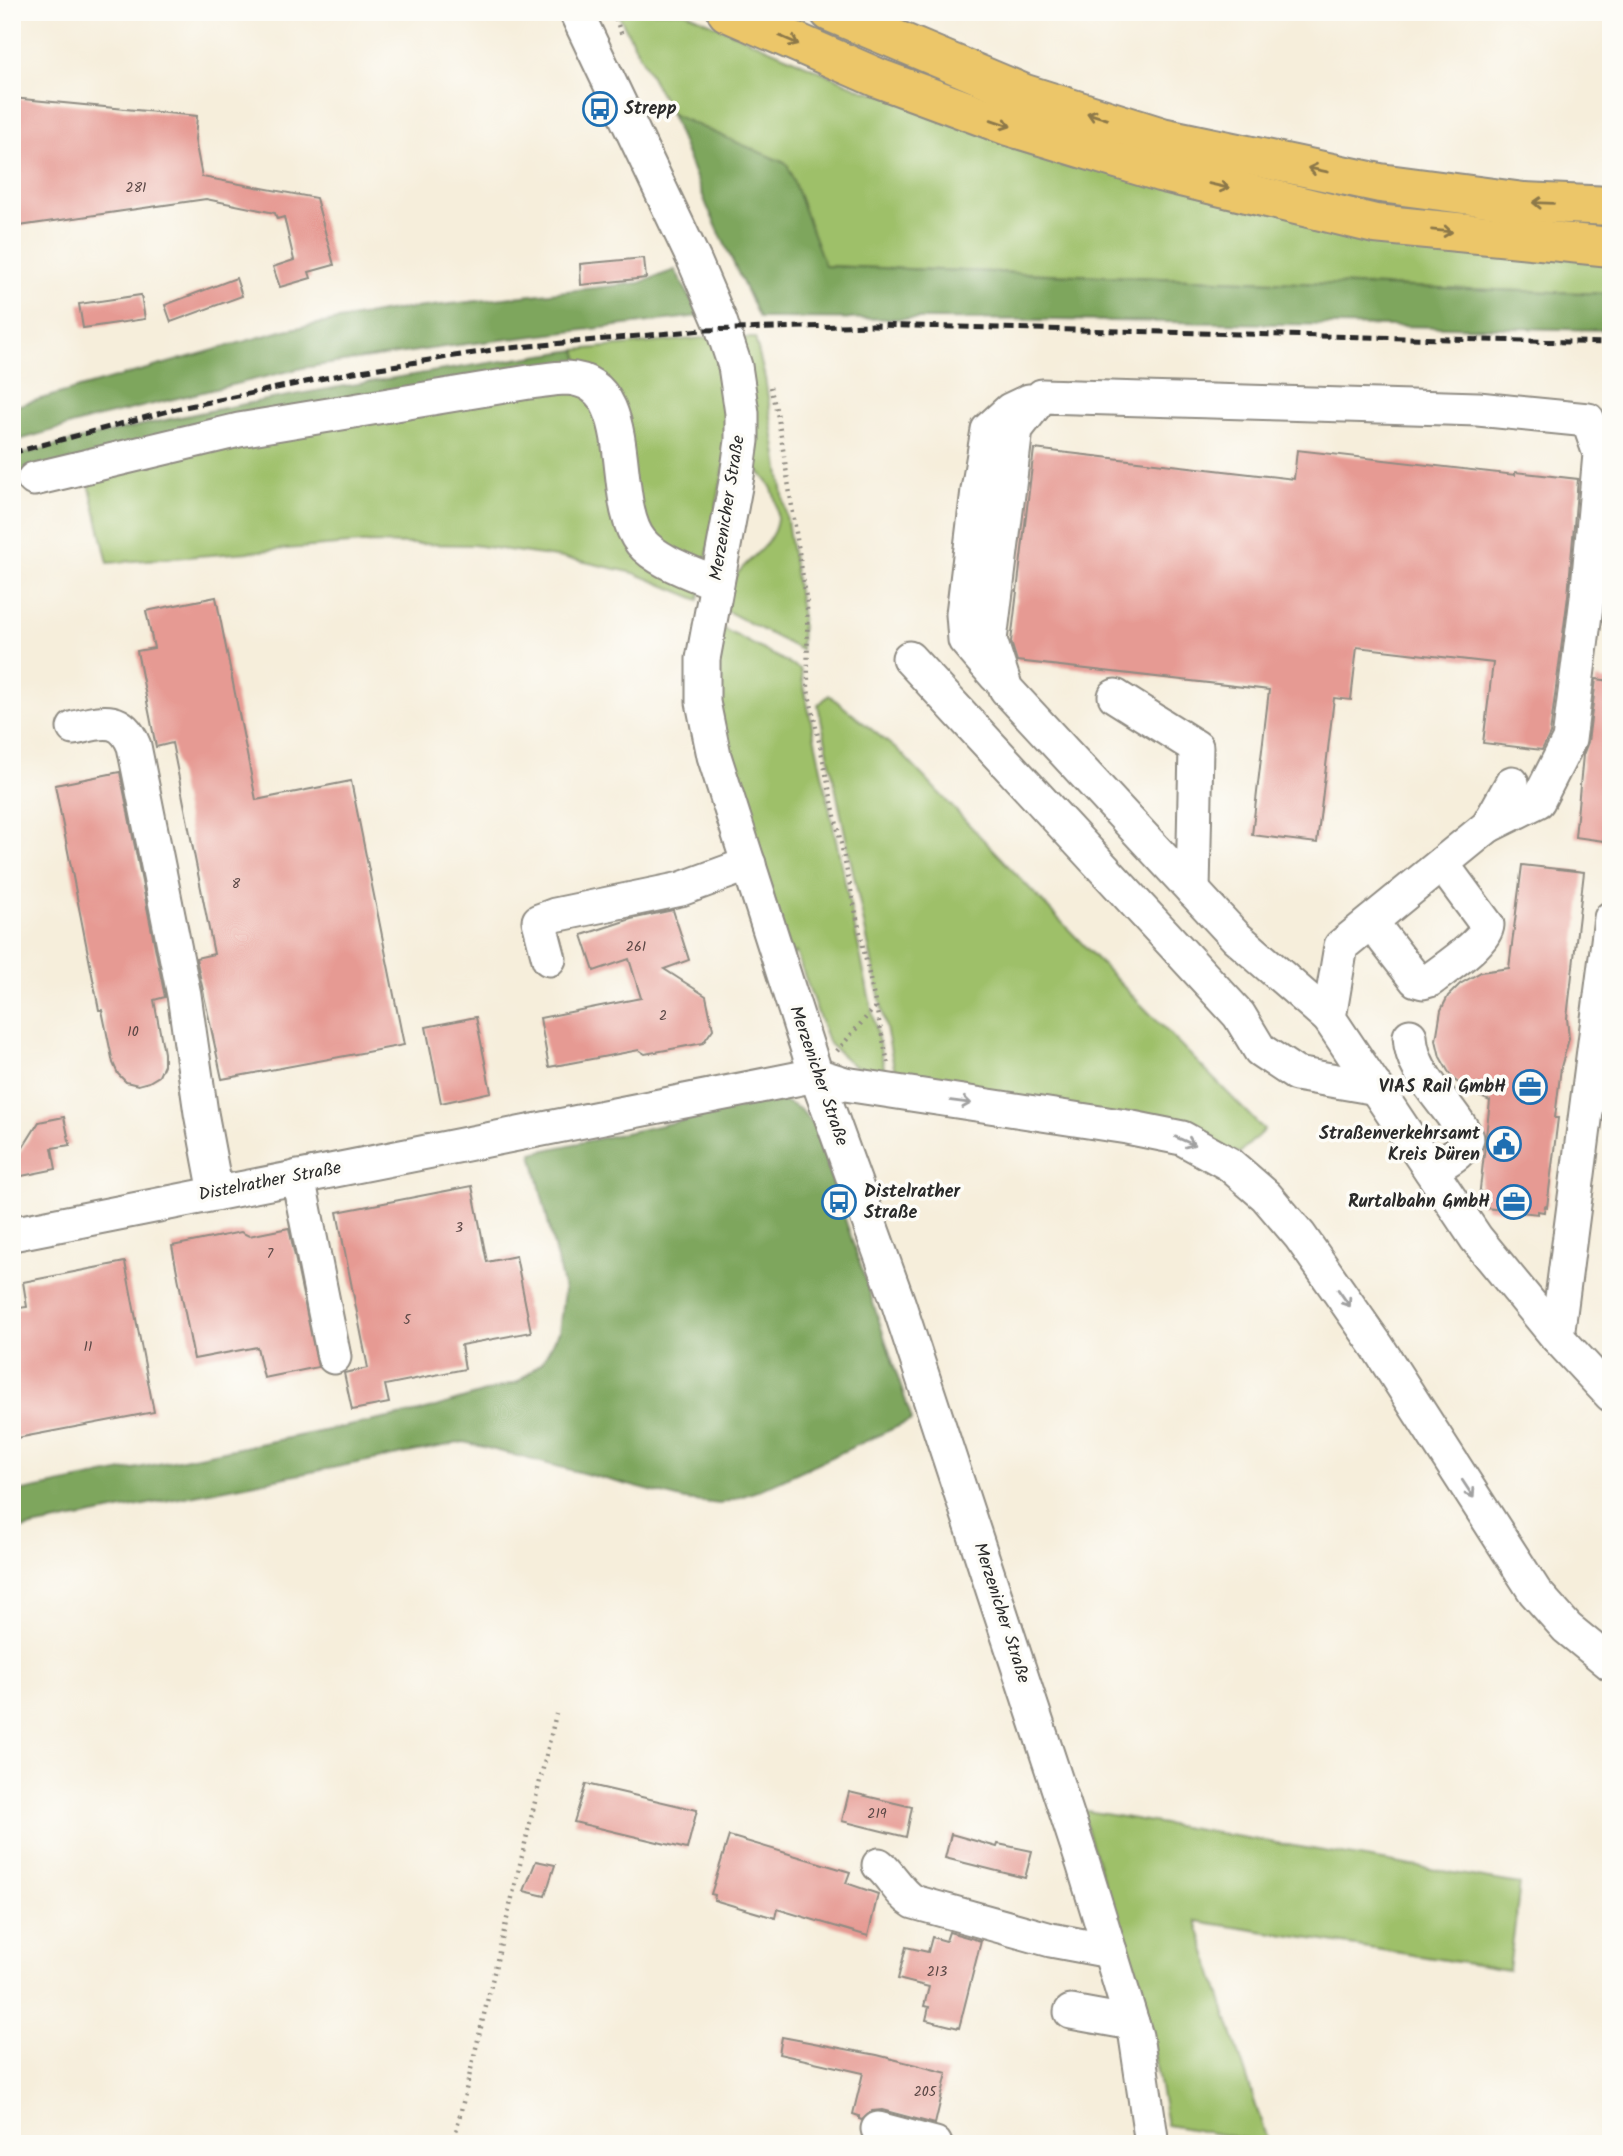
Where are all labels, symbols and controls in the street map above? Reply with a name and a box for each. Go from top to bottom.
one-way arrow [778,34,799,47]
bus stop icon: Strepp [581,90,619,128]
place label: Strepp [624,95,677,124]
one-way arrow [1086,109,1108,122]
one-way arrow [989,118,1011,130]
one-way arrow [1307,162,1330,176]
house number: 281 [126,177,146,199]
one-way arrow [1207,180,1230,194]
one-way arrow [1531,197,1554,210]
one-way arrow [1430,225,1453,238]
street label: Merzenicher Straße [702,433,754,583]
house number: 8 [232,873,241,895]
house number: 261 [626,936,646,958]
street label: Merzenicher Straße [780,1002,856,1150]
house number: 2 [659,1005,667,1027]
house number: 10 [127,1021,139,1043]
office icon: VIAS Rail GmbH [1511,1068,1549,1106]
place label: VIAS Rail GmbH [1379,1073,1506,1102]
one-way arrow [949,1096,972,1109]
place label: Straßenverkehrsamt Kreis Düren [1319,1120,1481,1170]
public building icon: Straßenverkehrsamt Kreis Düren [1485,1125,1523,1163]
one-way arrow [1174,1135,1195,1148]
street label: Distelrather Straße [196,1154,344,1210]
place label: Distelrather Straße [864,1178,961,1228]
bus stop icon: Distelrather Straße [820,1183,858,1221]
office icon: Rurtalbahn GmbH [1495,1183,1533,1221]
place label: Rurtalbahn GmbH [1348,1188,1490,1217]
house number: 3 [455,1217,463,1239]
house number: 7 [267,1243,274,1265]
one-way arrow [1337,1288,1351,1308]
house number: 5 [403,1309,412,1331]
house number: 11 [84,1336,92,1358]
one-way arrow [1462,1478,1476,1498]
street label: Merzenicher Straße [965,1539,1037,1687]
house number: 219 [867,1803,887,1825]
house number: 213 [927,1961,947,1983]
house number: 205 [914,2081,938,2103]

